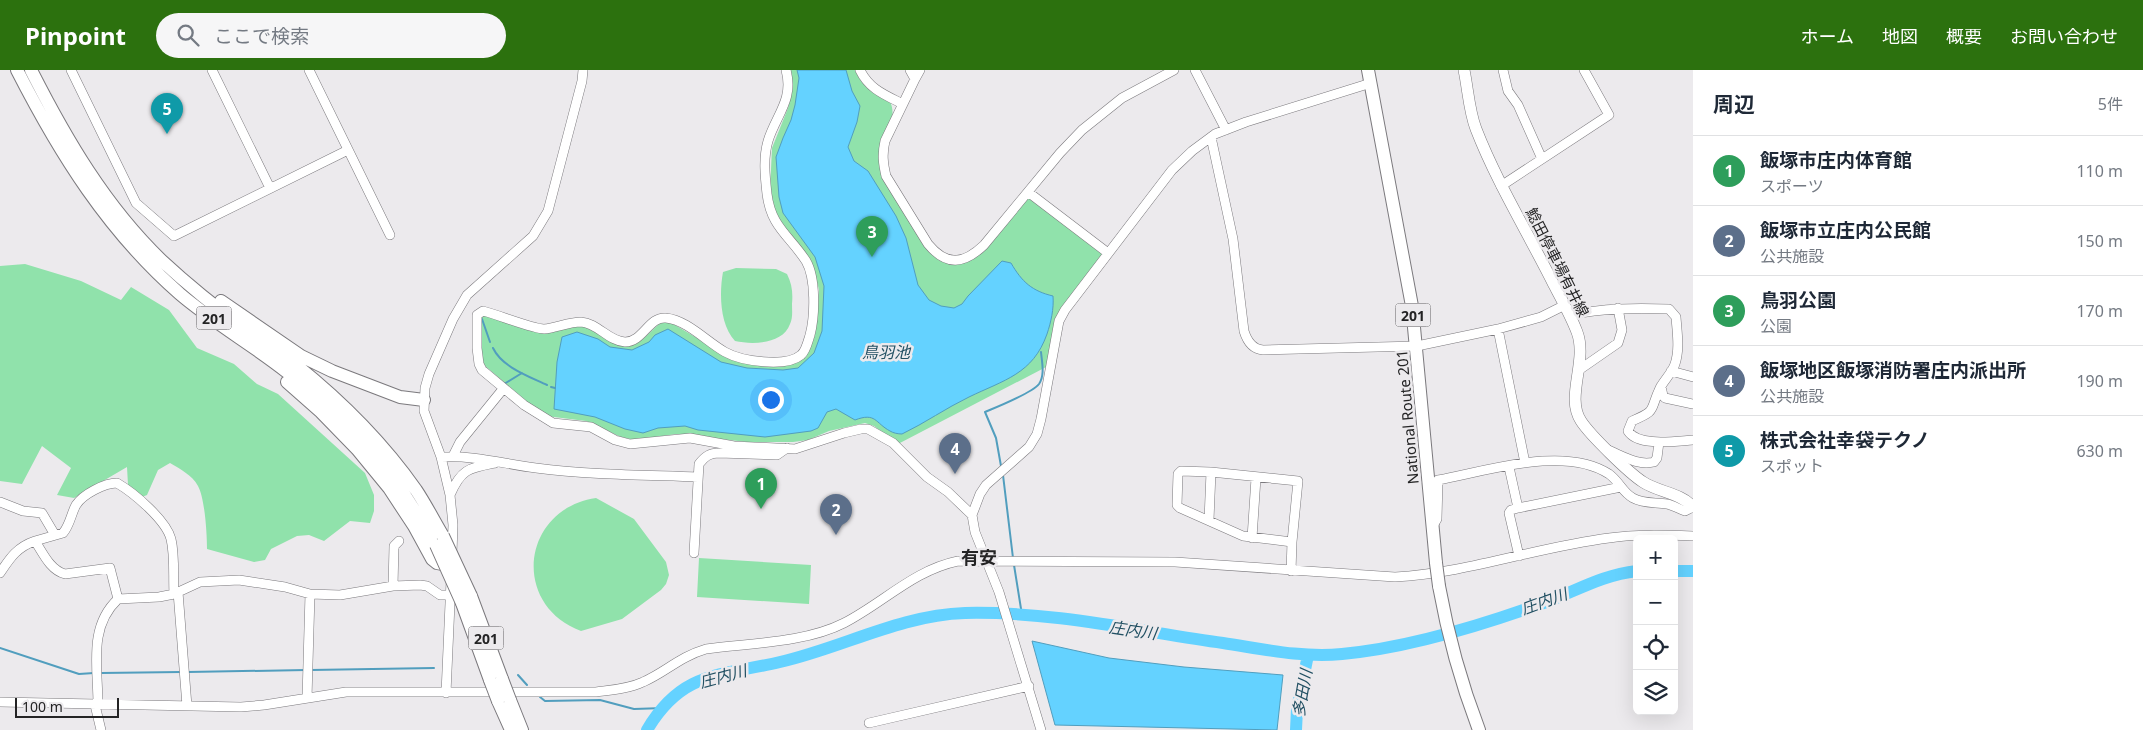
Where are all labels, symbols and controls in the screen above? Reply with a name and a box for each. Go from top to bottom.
search box [156,13,506,58]
text: Pinpoint [25,19,126,52]
icon: search [174,21,202,49]
text: ここで検索 [214,23,309,49]
text: ホーム [1801,24,1854,48]
text: 地図 [1882,24,1918,48]
text: 概要 [1946,24,1982,48]
text: お問い合わせ [2010,24,2118,48]
text: 周辺 [1713,90,1755,118]
pin: 5 [151,93,183,134]
text: 5件 [2098,93,2123,115]
text: 飯塚市庄内体育館 [1760,147,1912,173]
text: 1 [1724,160,1734,182]
text: 110 m [2076,160,2123,182]
text: スポーツ [1760,175,1824,197]
street label: 鯰田停車場有井線 [1522,204,1594,320]
pin: 3 [856,216,888,257]
text: 飯塚市立庄内公民館 [1760,217,1931,243]
text: 2 [1724,230,1734,252]
text: 150 m [2076,230,2123,252]
text: 公共施設 [1760,245,1824,267]
text: 鳥羽公園 [1760,287,1836,313]
text: 3 [1724,300,1734,322]
text: 170 m [2076,300,2123,322]
road number: 201 [1396,304,1430,326]
road number: 201 [196,307,232,330]
text: 公園 [1760,315,1792,337]
water label: 鳥羽池 [862,341,912,363]
street label: National Route 201 [1391,349,1423,485]
text: 飯塚地区飯塚消防署庄内派出所 [1760,357,2026,383]
text: 4 [1724,370,1734,392]
text: 190 m [2076,370,2123,392]
text: 公共施設 [1760,385,1824,407]
your location [758,387,784,413]
text: 株式会社幸袋テクノ [1760,427,1930,453]
pin: 4 [939,433,971,474]
text: 5 [1724,440,1734,462]
text: 630 m [2076,440,2123,462]
text: スポット [1760,455,1824,477]
pin: 1 [745,468,777,509]
pin: 2 [820,494,852,535]
map controls [1633,535,1678,715]
button: + [1633,535,1678,580]
district label: 有安 [961,545,997,569]
button: − [1633,580,1678,625]
water label: 庄内川 [1518,582,1572,620]
water label: 庄内川 [1108,616,1160,645]
button: locate [1633,625,1678,670]
road number: 201 [468,626,504,650]
water label: 庄内川 [697,659,751,693]
water label: 多田川 [1287,665,1317,719]
button: layers [1633,670,1678,715]
scale bar [15,695,119,718]
text: 100 m [22,697,63,716]

